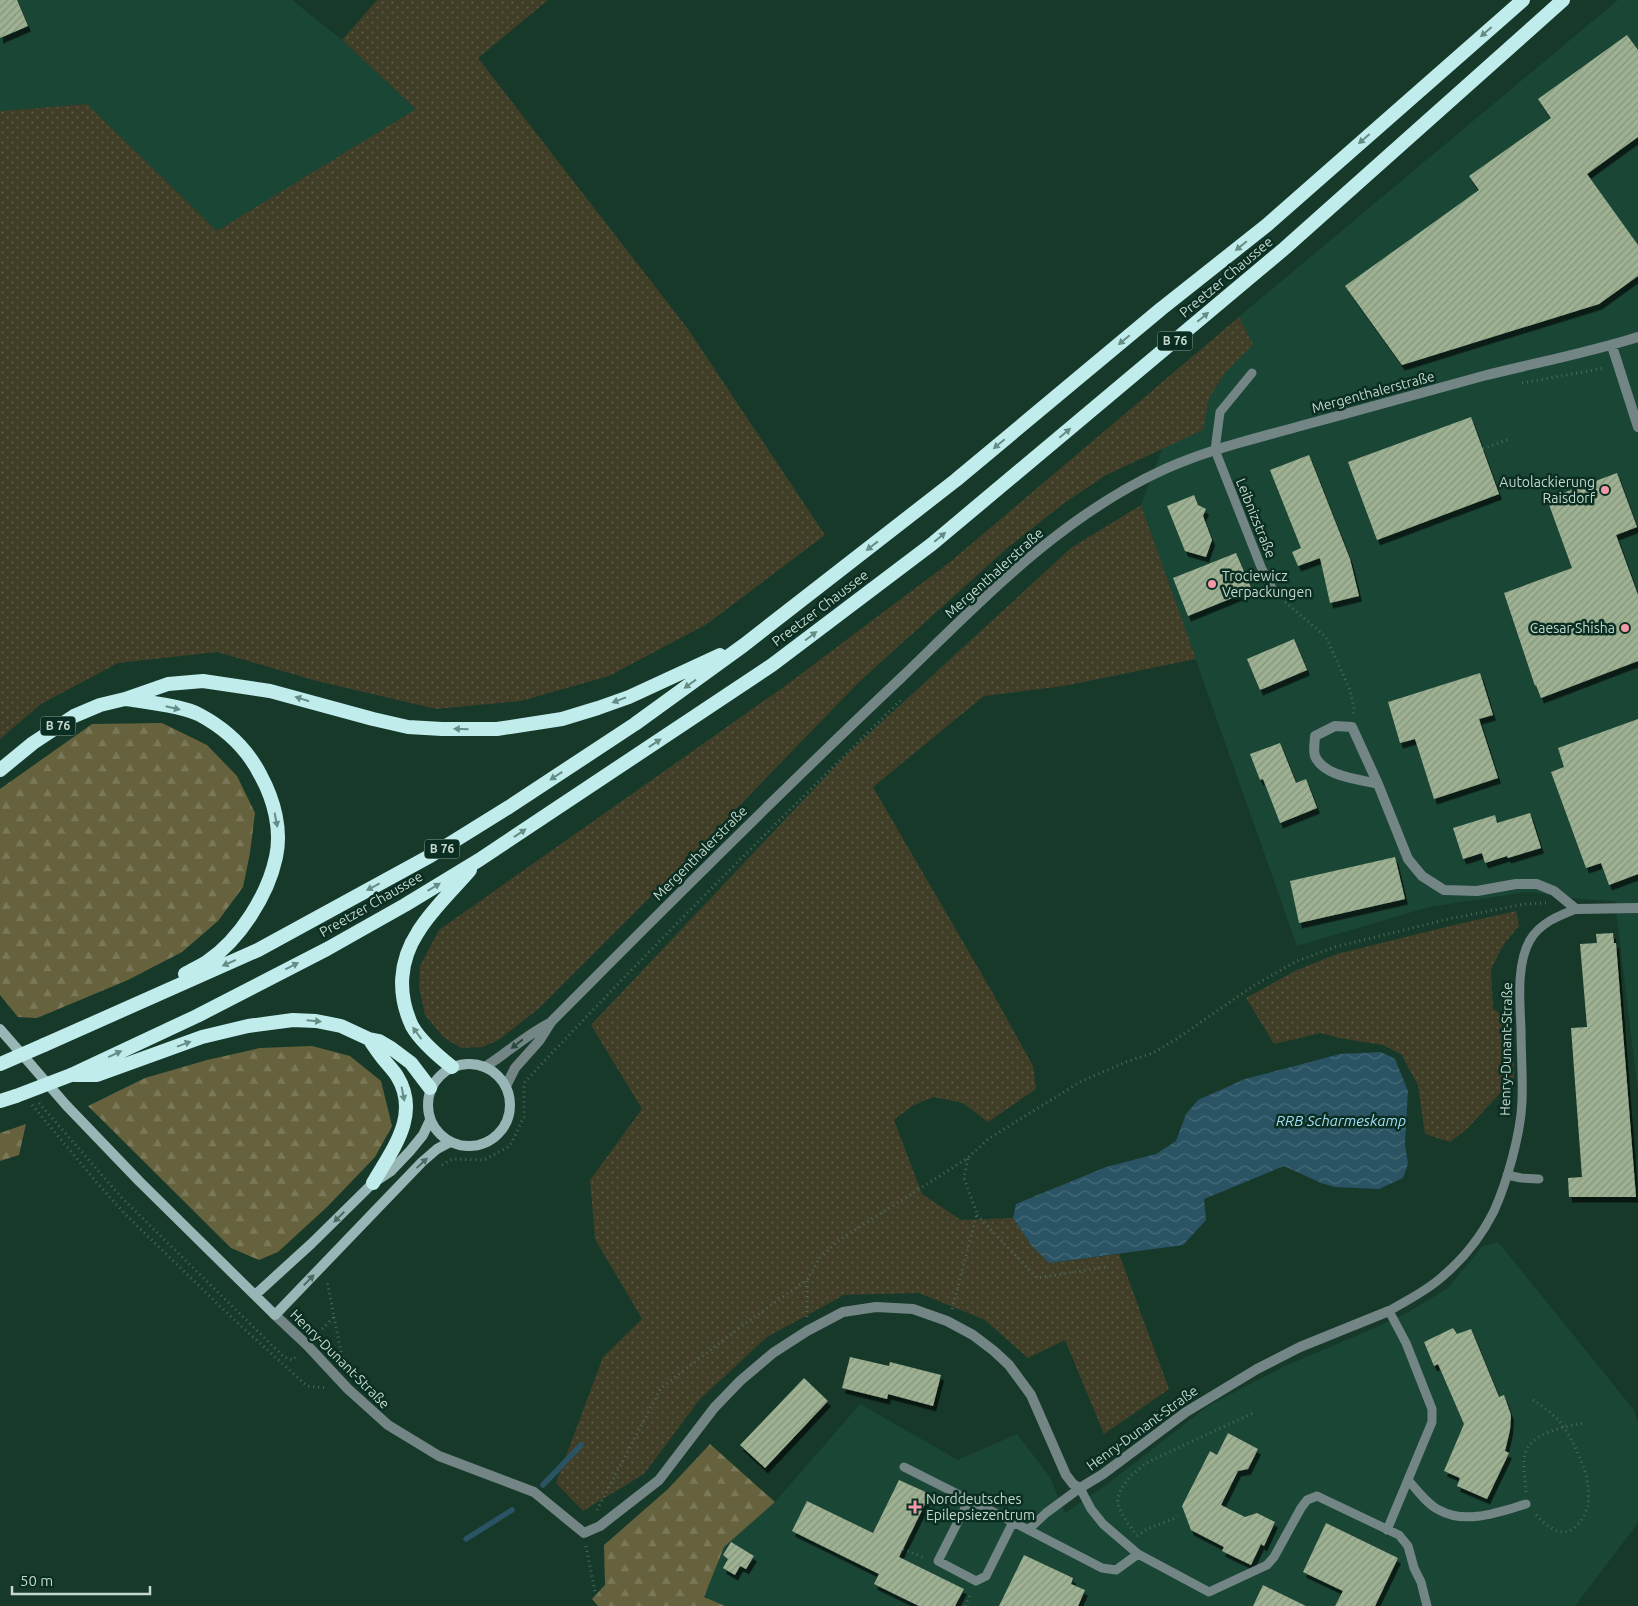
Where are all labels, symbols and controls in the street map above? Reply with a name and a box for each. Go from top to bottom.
one-way arrow [1480,26,1492,37]
one-way arrow [1358,134,1371,145]
street label: Preetzer Chaussee [1176,233,1276,321]
one-way arrow [1235,240,1248,251]
one-way arrow [1196,312,1209,323]
road number: B 76 [1158,332,1192,351]
one-way arrow [1117,335,1130,346]
street label: Mergenthalerstraße [1310,368,1436,416]
one-way arrow [1058,427,1071,438]
one-way arrow [992,439,1005,450]
place label: Autolackierung Raisdorf [1499,474,1596,506]
street label: Leibnizstraße [1233,476,1279,560]
marker: Autolackierung Raisdorf [1599,484,1611,496]
street label: Mergenthalerstraße [942,525,1046,621]
one-way arrow [933,531,946,542]
one-way arrow [865,540,878,551]
street label: Preetzer Chaussee [769,567,871,649]
place label: Trociewicz Verpackungen [1222,568,1312,600]
marker: Trociewicz Verpackungen [1206,578,1218,590]
place label: Caesar Shisha [1530,620,1615,636]
marker: Caesar Shisha [1619,622,1631,634]
one-way arrow [804,630,817,641]
one-way arrow [684,679,697,689]
one-way arrow [294,694,309,702]
one-way arrow [612,697,627,704]
one-way arrow [166,704,181,712]
road number: B 76 [40,716,76,736]
one-way arrow [452,725,468,733]
one-way arrow [648,738,662,748]
one-way arrow [550,771,563,781]
street label: Mergenthalerstraße [650,803,750,903]
one-way arrow [272,812,280,827]
one-way arrow [513,828,526,838]
road number: B 76 [424,840,460,859]
street label: Preetzer Chaussee [317,868,425,940]
one-way arrow [366,883,379,892]
one-way arrow [427,883,440,892]
one-way arrow [222,959,236,967]
one-way arrow [285,962,299,970]
street label: Henry-Dunant-Straße [1497,982,1515,1116]
one-way arrow [306,1018,322,1026]
one-way arrow [412,1027,423,1040]
one-way arrow [510,1039,524,1049]
one-way arrow [177,1040,192,1048]
one-way arrow [108,1050,122,1058]
one-way arrow [400,1087,408,1103]
water label: RRB Scharmeskamp [1276,1112,1406,1129]
one-way arrow [415,1157,427,1169]
one-way arrow [333,1211,345,1223]
one-way arrow [303,1274,315,1286]
street label: Henry-Dunant-Straße [287,1306,393,1412]
street label: Henry-Dunant-Straße [1083,1382,1201,1474]
place label: Norddeutsches Epilepsiezentrum [926,1491,1035,1523]
marker: Norddeutsches Epilepsiezentrum [908,1500,922,1514]
scale bar [12,1564,150,1596]
text: 50 m [20,1572,53,1589]

